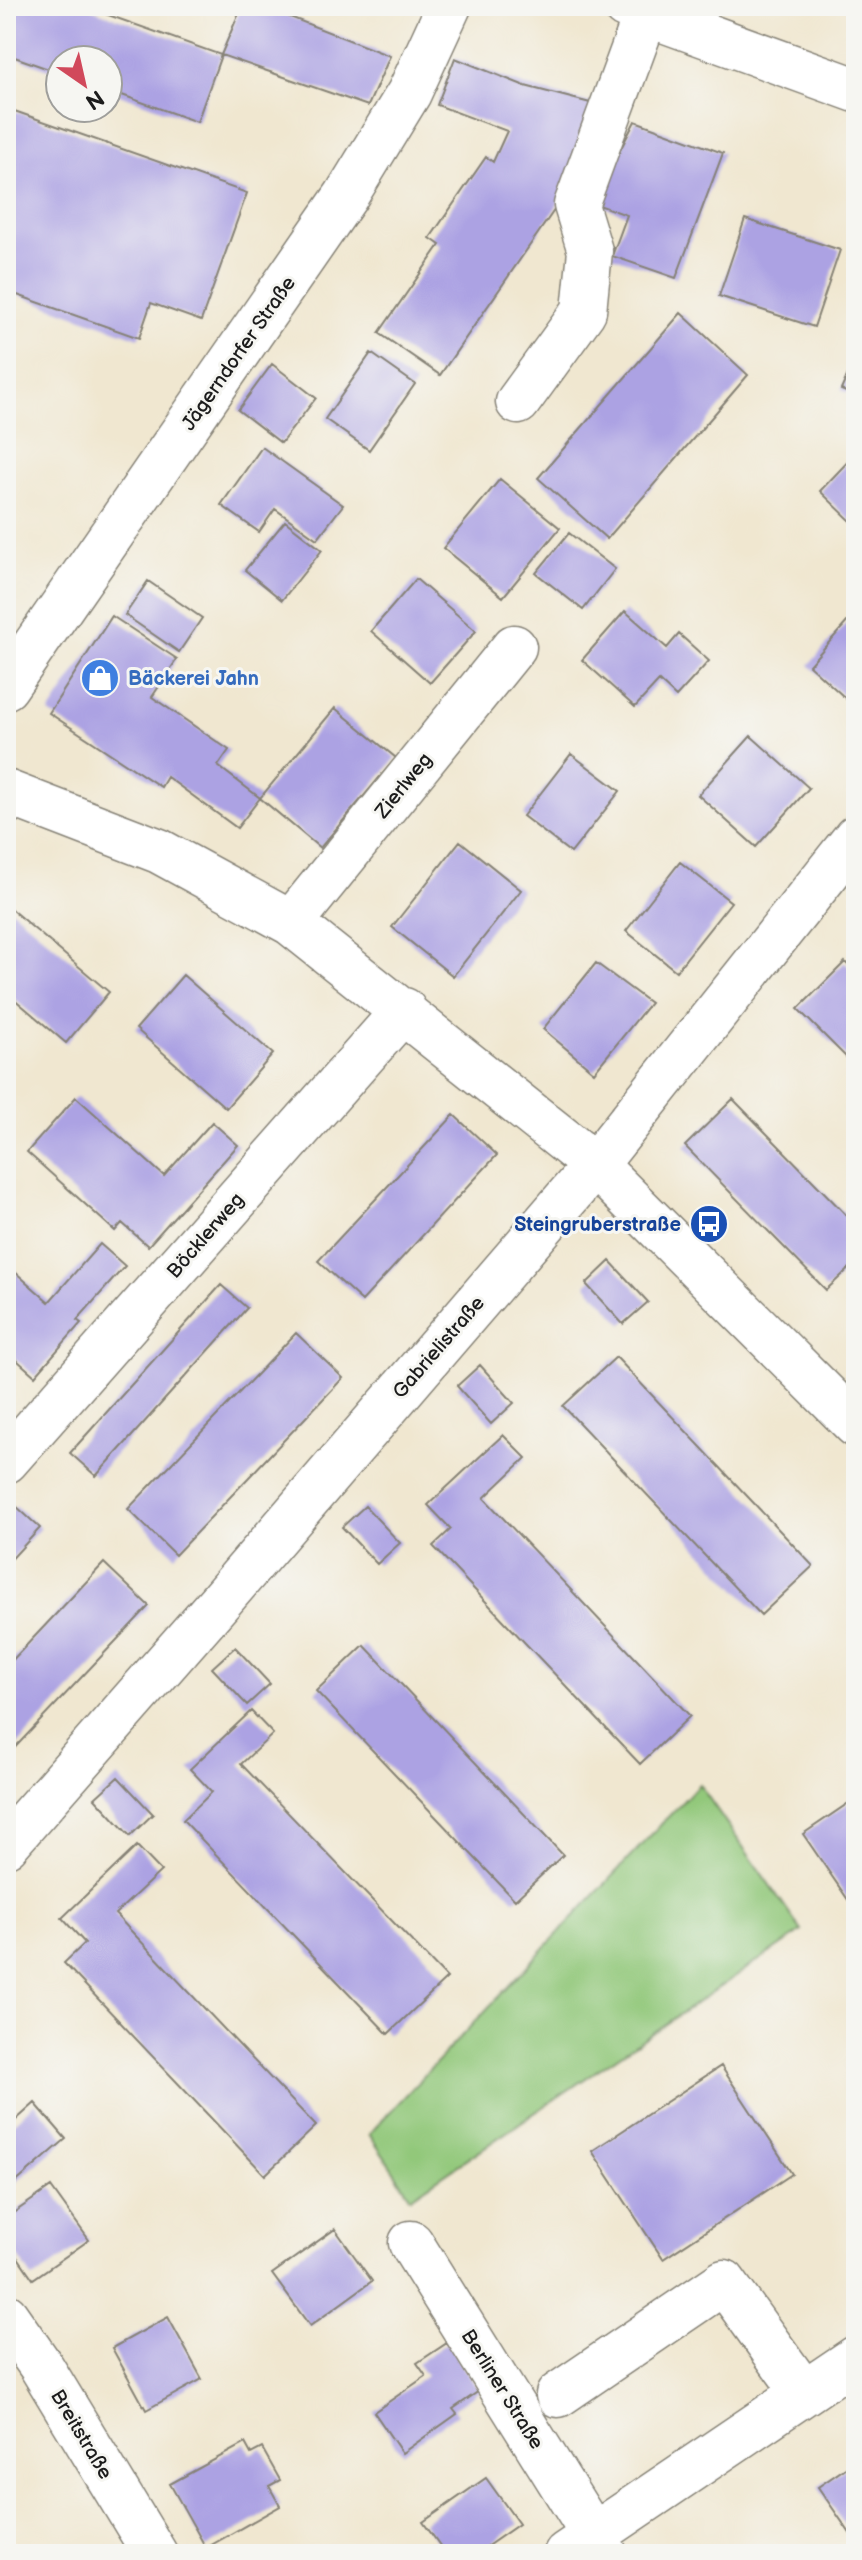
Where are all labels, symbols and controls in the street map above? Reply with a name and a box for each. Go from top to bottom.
north arrow [44,44,124,124]
text: N [80,84,109,115]
street label: Jägerndorfer Straße [177,272,301,435]
shop icon: Bäckerei Jahn [79,657,121,699]
place label: Bäckerei Jahn [128,667,259,691]
street label: Zierlweg [370,748,437,824]
street label: Böcklerweg [162,1188,249,1283]
bus stop icon: Steingruberstraße [688,1203,730,1245]
place label: Steingruberstraße [514,1213,681,1237]
street label: Gabrielistraße [388,1291,490,1404]
street label: Berliner Straße [456,2325,549,2454]
street label: Breitstraße [45,2385,117,2484]

